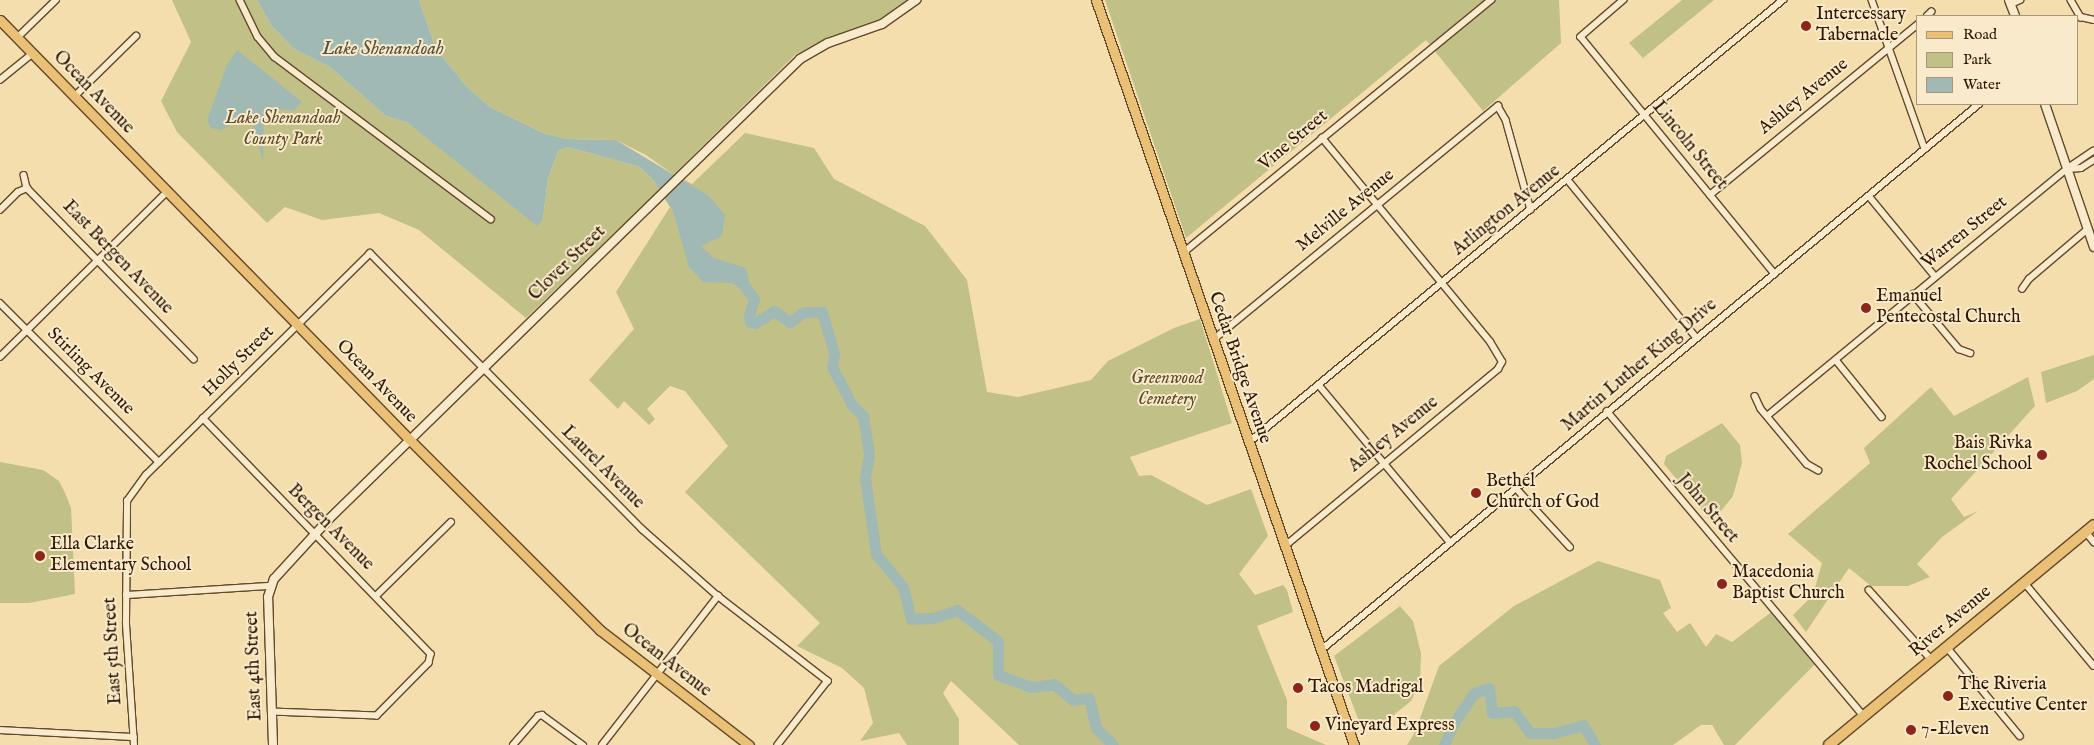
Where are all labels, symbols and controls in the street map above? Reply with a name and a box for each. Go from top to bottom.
place label: Intercessary Tabernacle [1816,5,1906,48]
legend [1916,15,2079,105]
marker: Intercessary Tabernacle [1800,20,1812,32]
text: Road [1963,25,1997,44]
water label: Lake Shenandoah [322,39,444,61]
street label: Ocean Avenue [48,47,138,139]
text: Park [1963,50,1992,69]
street label: Ashley Avenue [1755,54,1853,140]
text: Water [1963,75,2000,94]
street label: Lincoln Street [1647,97,1731,195]
street label: Vine Street [1255,106,1333,176]
park label: Lake Shenandoah County Park [225,109,341,152]
street label: Arlington Avenue [1449,161,1565,261]
street label: Melville Avenue [1293,165,1399,257]
street label: Warren Street [1918,192,2012,274]
street label: East Bergen Avenue [57,197,177,319]
street label: Clover Street [525,222,611,306]
place label: Emanuel Pentecostal Church [1876,287,2021,330]
street label: Cedar Bridge Avenue [1203,289,1275,447]
street label: Martin Luther King Drive [1558,295,1722,437]
marker: Emanuel Pentecostal Church [1860,302,1872,314]
street label: Holly Street [199,322,279,402]
street label: Stirling Avenue [42,324,138,420]
street label: Ocean Avenue [331,336,421,428]
park label: Greenwood Cemetery [1131,369,1203,412]
street label: Ashley Avenue [1345,392,1443,478]
street label: Laurel Avenue [556,422,648,514]
place label: Bais Rivka Rochel School [1924,434,2032,476]
marker: Bais Rivka Rochel School [2036,449,2048,461]
street label: John Street [1672,470,1742,548]
place label: Bethel Church of God [1486,472,1599,514]
street label: Bergen Avenue [282,480,378,576]
marker: Bethel Church of God [1470,487,1482,499]
place label: Ella Clarke Elementary School [50,535,191,578]
marker: Ella Clarke Elementary School [34,550,46,562]
place label: Macedonia Baptist Church [1732,563,1844,606]
marker: Macedonia Baptist Church [1716,578,1728,590]
street label: River Avenue [1906,582,1996,662]
street label: East 5th Street [100,597,128,705]
street label: East 4th Street [242,611,268,721]
street label: Ocean Avenue [617,619,715,703]
place label: The Riveria Executive Center [1958,675,2087,718]
place label: Tacos Madrigal [1308,677,1423,699]
marker: Tacos Madrigal [1292,682,1304,694]
marker: The Riveria Executive Center [1942,690,1954,702]
place label: Vineyard Express [1325,715,1455,737]
place label: 7-Eleven [1921,719,1989,741]
marker: Vineyard Express [1309,720,1321,732]
marker: 7-Eleven [1905,724,1917,736]

